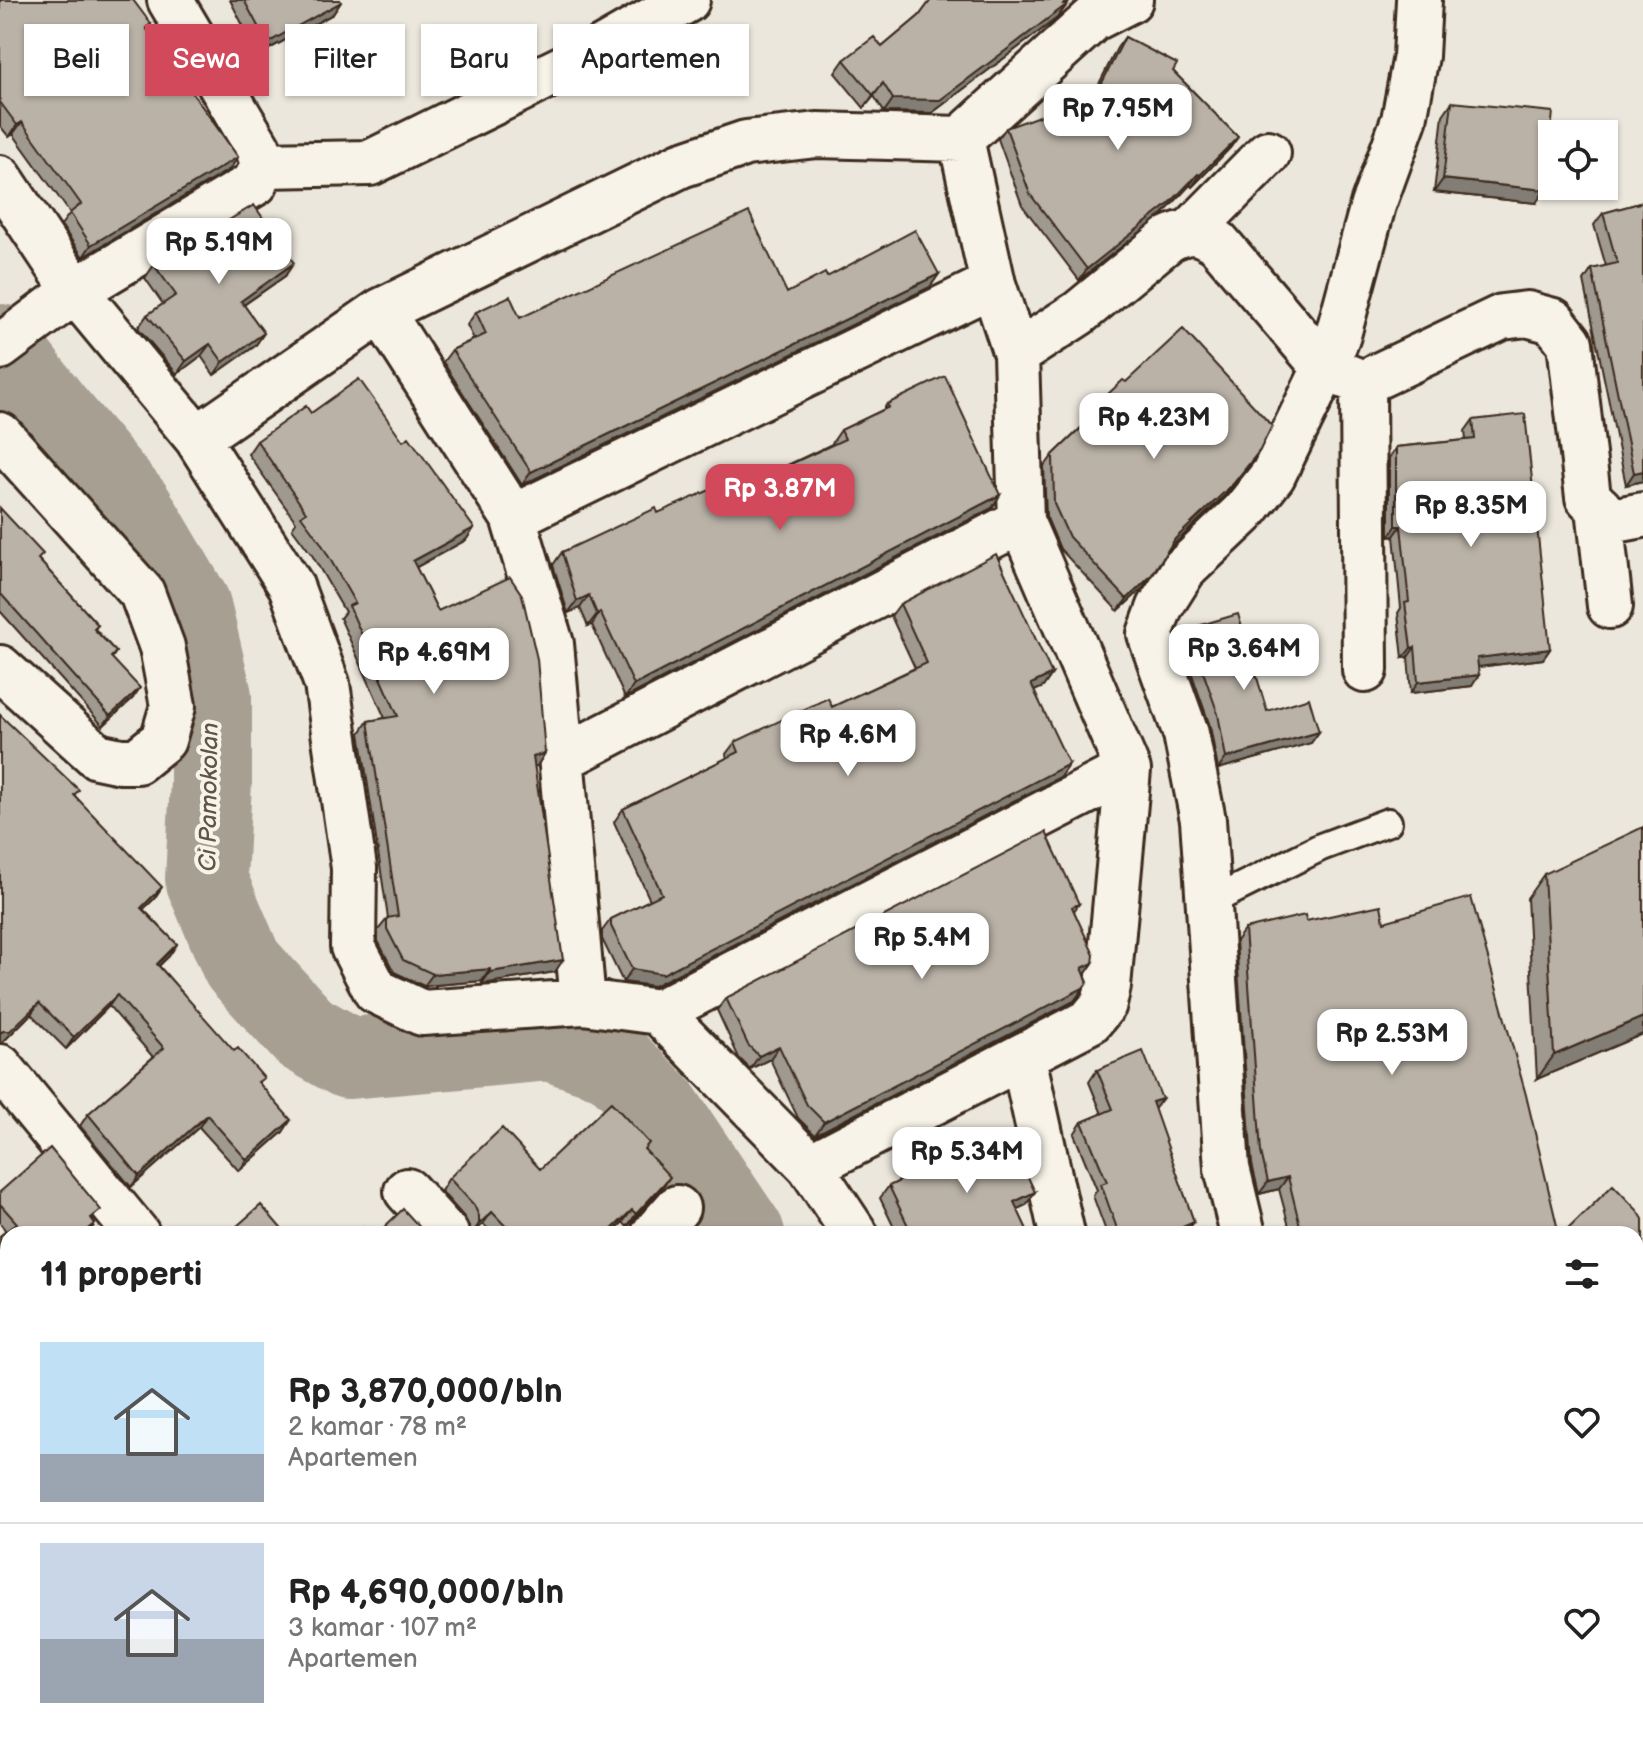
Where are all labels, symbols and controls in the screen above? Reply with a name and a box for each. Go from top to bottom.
chip: Beli [24,24,129,96]
chip: Sewa [145,24,269,96]
chip: Filter [285,24,405,96]
chip: Baru [421,24,537,96]
chip: Apartemen [553,24,749,96]
pin: Rp 7.95M [1035,84,1201,152]
text: Rp 7.95M [1062,94,1174,125]
map controls [1538,120,1618,200]
button: locate [1538,120,1618,200]
pin: Rp 5.19M [136,218,302,286]
text: Rp 5.19M [164,228,274,259]
pin: Rp 4.23M [1071,393,1237,461]
text: Rp 4.23M [1097,403,1211,434]
pin: Rp 3.87M [697,464,863,532]
text: Rp 3.87M [723,474,837,505]
pin: Rp 8.35M [1388,481,1554,549]
text: Rp 8.35M [1414,491,1528,522]
pin: Rp 3.64M [1161,624,1327,692]
pin: Rp 4.69M [351,628,517,696]
text: Rp 3.64M [1187,634,1301,665]
text: Rp 4.69M [377,638,491,669]
pin: Rp 4.6M [774,710,922,778]
text: Rp 4.6M [799,720,897,751]
water label: Ci Pamokolan [193,722,225,872]
pin: Rp 5.4M [848,913,996,981]
text: Rp 5.4M [873,923,971,954]
pin: Rp 2.53M [1309,1009,1475,1077]
text: Rp 2.53M [1335,1019,1449,1050]
pin: Rp 5.34M [884,1127,1050,1195]
text: Rp 5.34M [910,1137,1024,1168]
icon: filters [1560,1252,1604,1296]
text: 11 properti [40,1254,202,1295]
text: Rp 3,870,000/bln [288,1371,563,1412]
icon: home [104,1374,200,1470]
icon: heart [1560,1400,1604,1444]
text: 2 kamar · 78 m² [288,1412,467,1443]
text: Apartemen [288,1443,418,1474]
text: Rp 4,690,000/bln [288,1572,564,1613]
icon: home [104,1575,200,1671]
icon: heart [1560,1601,1604,1645]
text: 3 kamar · 107 m² [288,1613,477,1644]
text: Apartemen [288,1644,418,1675]

